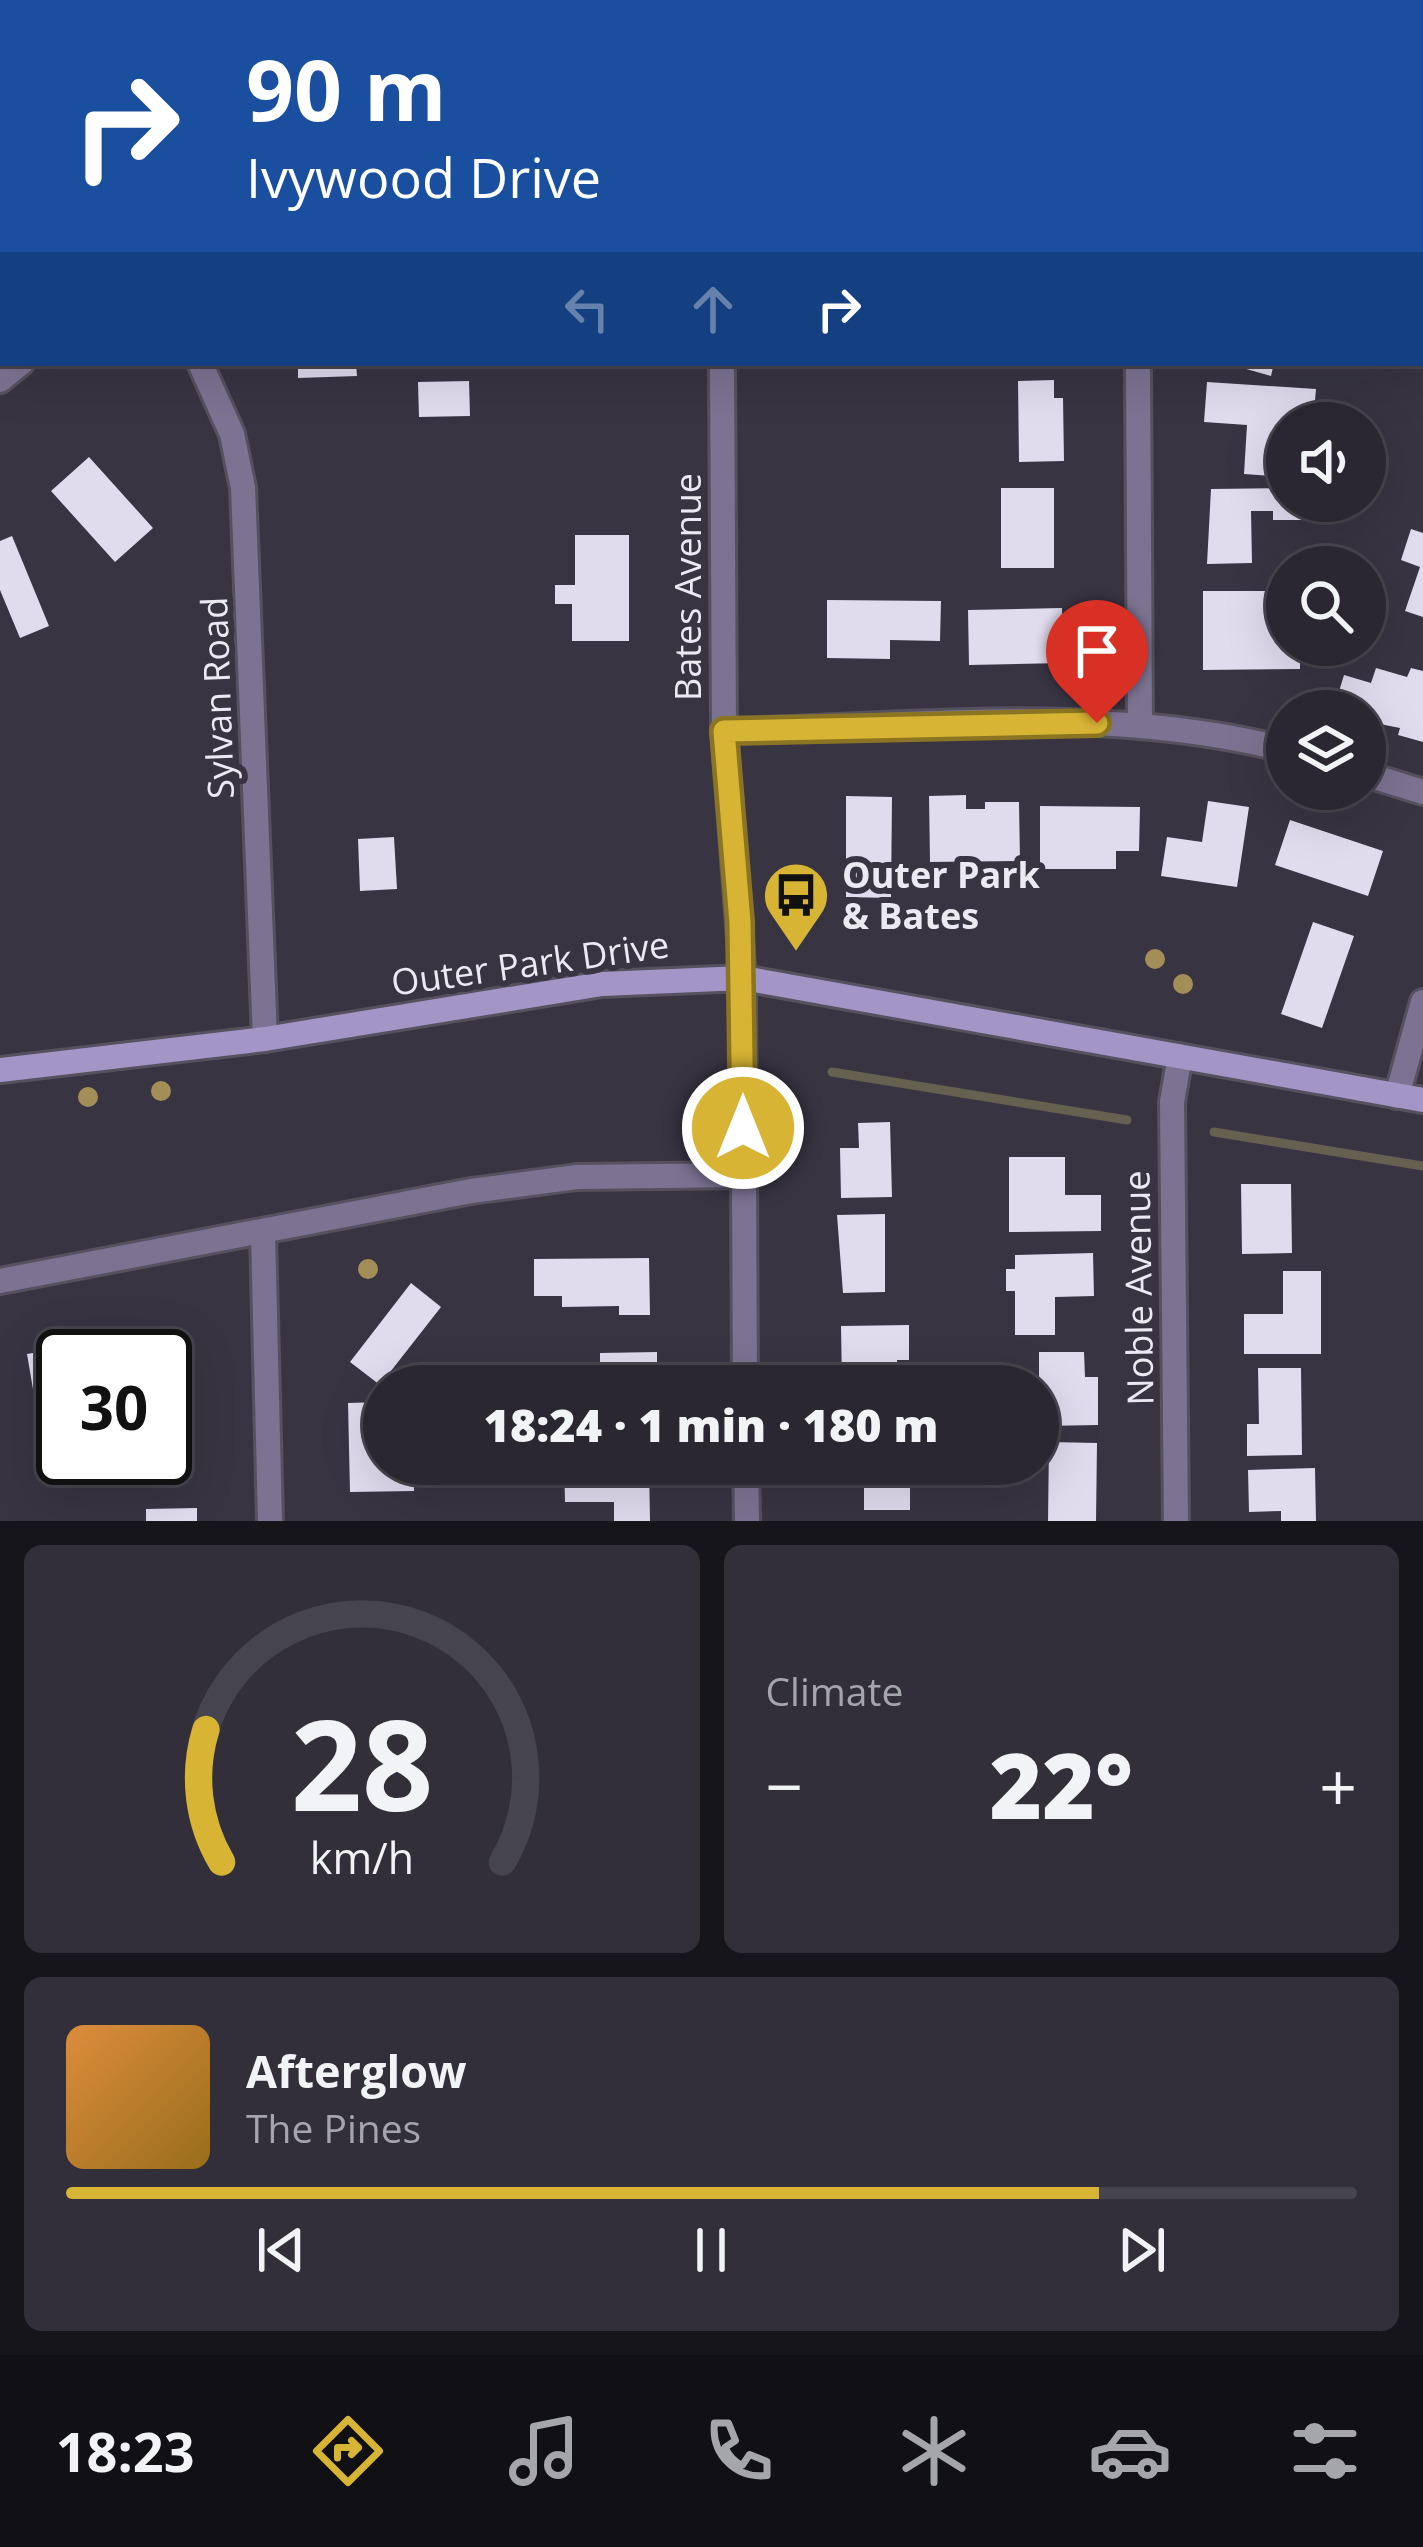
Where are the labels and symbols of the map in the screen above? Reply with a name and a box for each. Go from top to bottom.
street label: Bates Avenue [663,473,712,701]
street label: Sylvan Road [189,596,245,800]
pin [1046,600,1148,723]
place label: Outer Park & Bates [842,850,1041,940]
bus stop icon: Outer Park & Bates [761,860,831,954]
street label: Outer Park Drive [388,919,672,1007]
position arrow [680,1065,806,1191]
street label: Noble Avenue [1111,1170,1165,1406]
speed limit sign: 30 [36,1329,192,1485]

